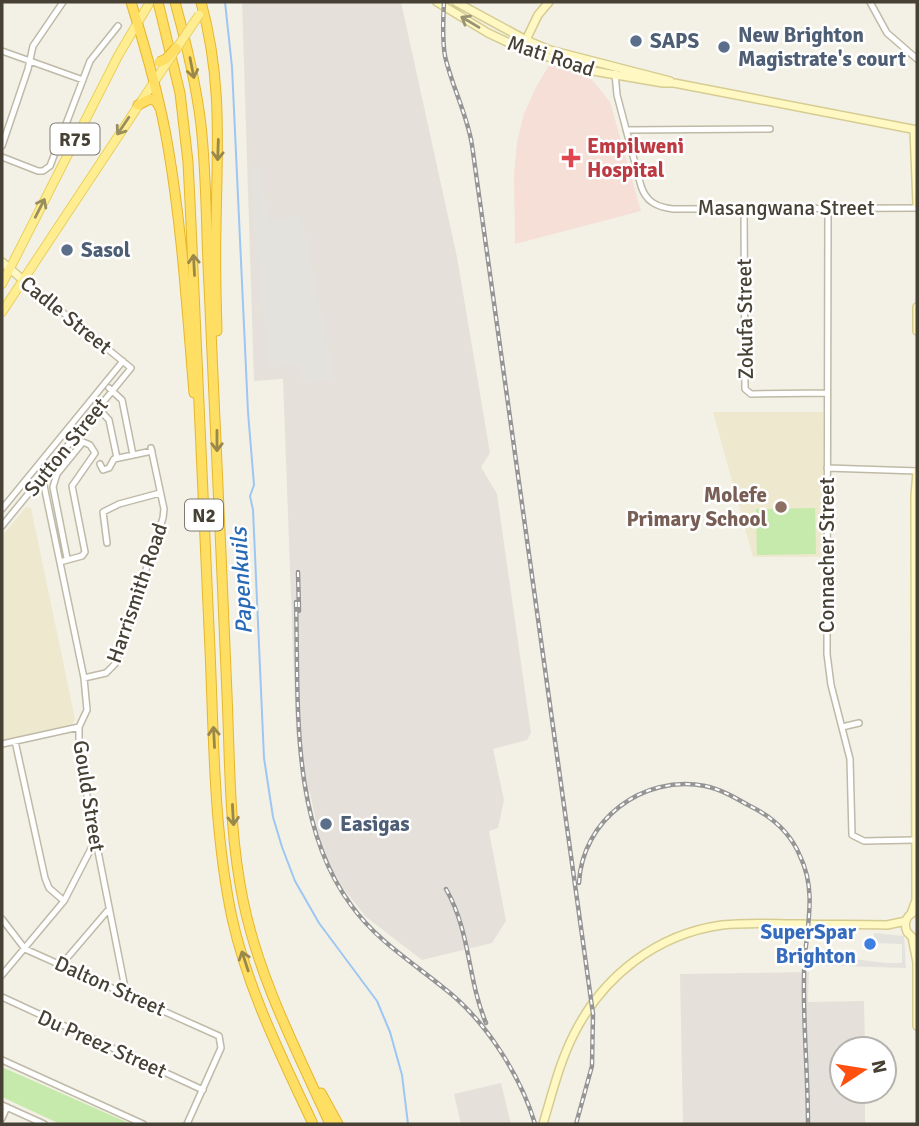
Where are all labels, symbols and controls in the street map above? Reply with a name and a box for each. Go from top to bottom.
one-way arrow [460,15,480,29]
place label: New Brighton Magistrate's court [738,22,906,72]
place label: SAPS [650,28,699,54]
street label: Mati Road [504,30,598,82]
marker: SAPS [628,33,644,49]
marker: New Brighton Magistrate's court [716,39,732,55]
one-way arrow [185,56,199,79]
one-way arrow [116,116,130,136]
road number: R75 [50,124,100,154]
place label: Empilweni Hospital [587,133,684,183]
one-way arrow [212,138,225,161]
marker: Empilweni Hospital [561,148,581,168]
street label: Masangwana Street [697,195,875,221]
one-way arrow [33,198,47,219]
place label: Sasol [81,237,131,263]
marker: Sasol [59,242,75,258]
one-way arrow [187,253,200,276]
street label: Zokufa Street [731,258,759,380]
street label: Cadle Street [15,270,117,360]
street label: Sutton Street [18,392,114,502]
one-way arrow [210,429,224,452]
street label: Connacher Street [814,477,840,633]
place label: Molefe Primary School [626,482,767,532]
marker: Molefe Primary School [773,499,789,515]
road number: N2 [185,500,223,530]
street label: Harrismith Road [101,520,173,666]
water label: Papenkuils [224,525,259,635]
one-way arrow [208,725,221,748]
street label: Gould Street [67,738,111,854]
one-way arrow [226,804,239,827]
place label: Easigas [340,811,410,837]
marker: Easigas [318,816,334,832]
place label: SuperSpar Brighton [761,919,857,969]
marker: SuperSpar Brighton [862,936,878,952]
street label: Dalton Street [50,950,170,1022]
one-way arrow [237,951,250,973]
street label: Du Preez Street [34,1004,170,1084]
north arrow [828,1035,898,1105]
text: N [866,1058,892,1076]

